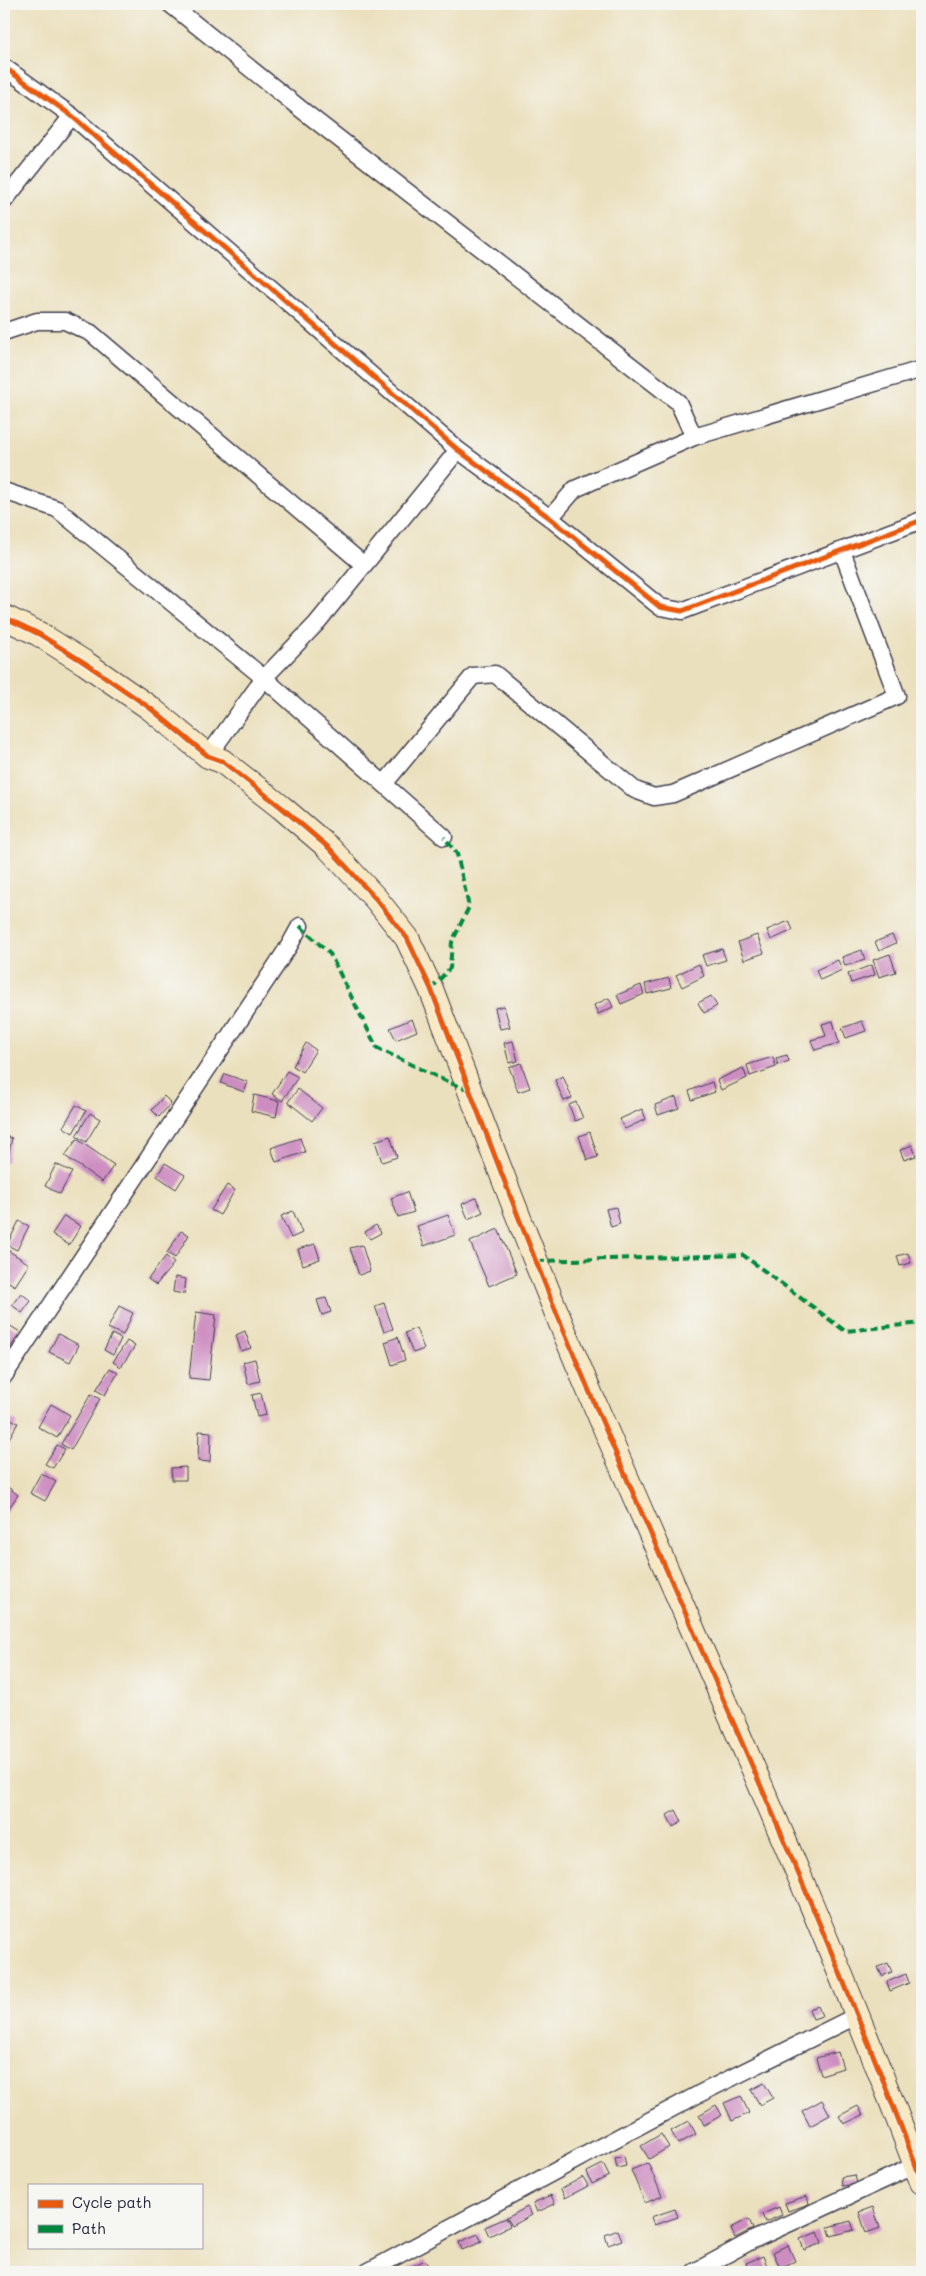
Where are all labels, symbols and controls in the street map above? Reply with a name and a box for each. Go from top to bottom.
legend [28,2184,202,2248]
text: Cycle path [72,2192,151,2212]
text: Path [72,2218,106,2238]

